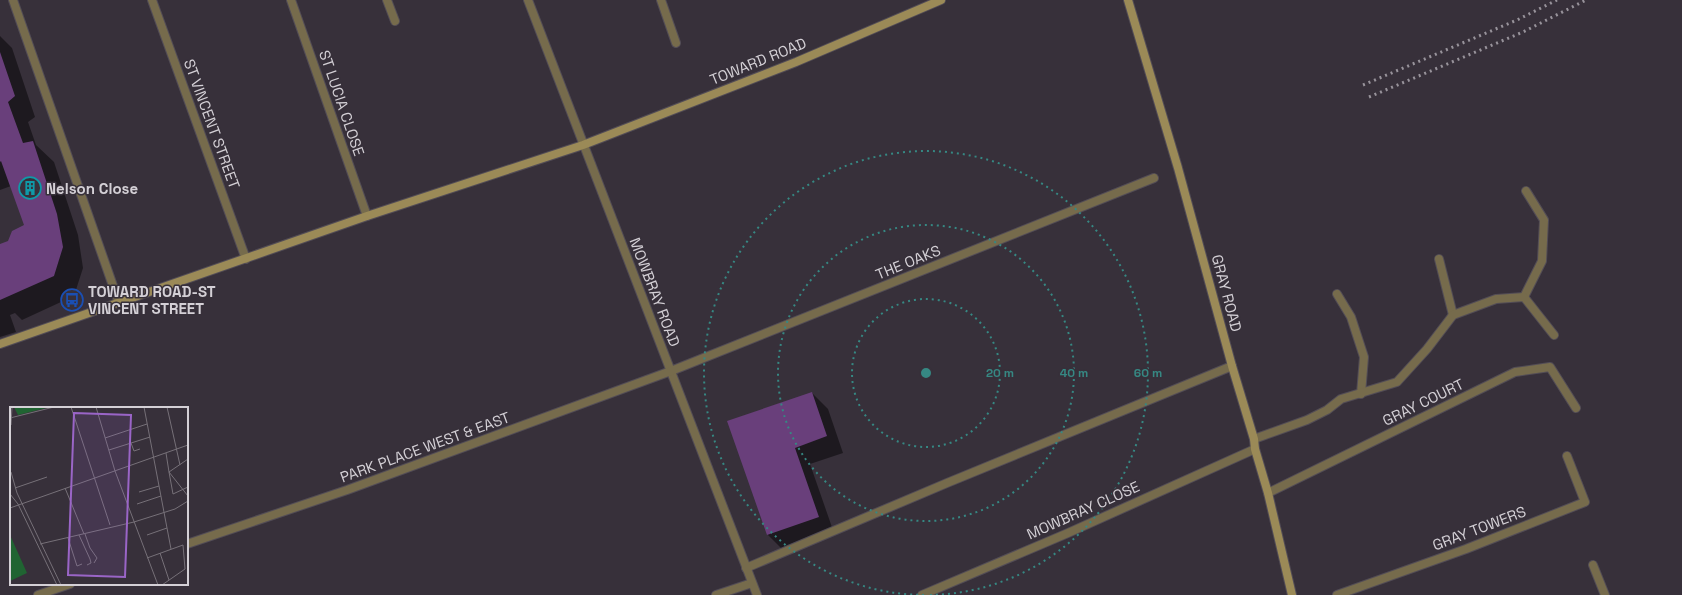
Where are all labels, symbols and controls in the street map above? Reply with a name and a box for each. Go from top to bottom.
street label: TOWARD ROAD [707,33,809,89]
street label: ST LUCIA CLOSE [315,48,369,158]
street label: ST VINCENT STREET [180,56,244,192]
building icon: Nelson Close [17,175,43,201]
place label: Nelson Close [46,179,138,198]
street label: MOWBRAY ROAD [625,235,685,349]
street label: THE OAKS [873,240,943,284]
street label: GRAY ROAD [1208,252,1246,334]
place label: TOWARD ROAD-ST VINCENT STREET [88,282,216,318]
bus stop icon: TOWARD ROAD-ST VINCENT STREET [59,287,85,313]
text: 20 m [986,365,1014,381]
text: 40 m [1060,365,1088,381]
text: 60 m [1134,365,1162,381]
centre of rings [919,366,933,380]
street label: GRAY COURT [1379,374,1467,430]
inset map [10,407,188,585]
street label: PARK PLACE WEST & EAST [337,407,513,487]
street label: MOWBRAY CLOSE [1024,477,1142,543]
street label: GRAY TOWERS [1430,501,1528,555]

